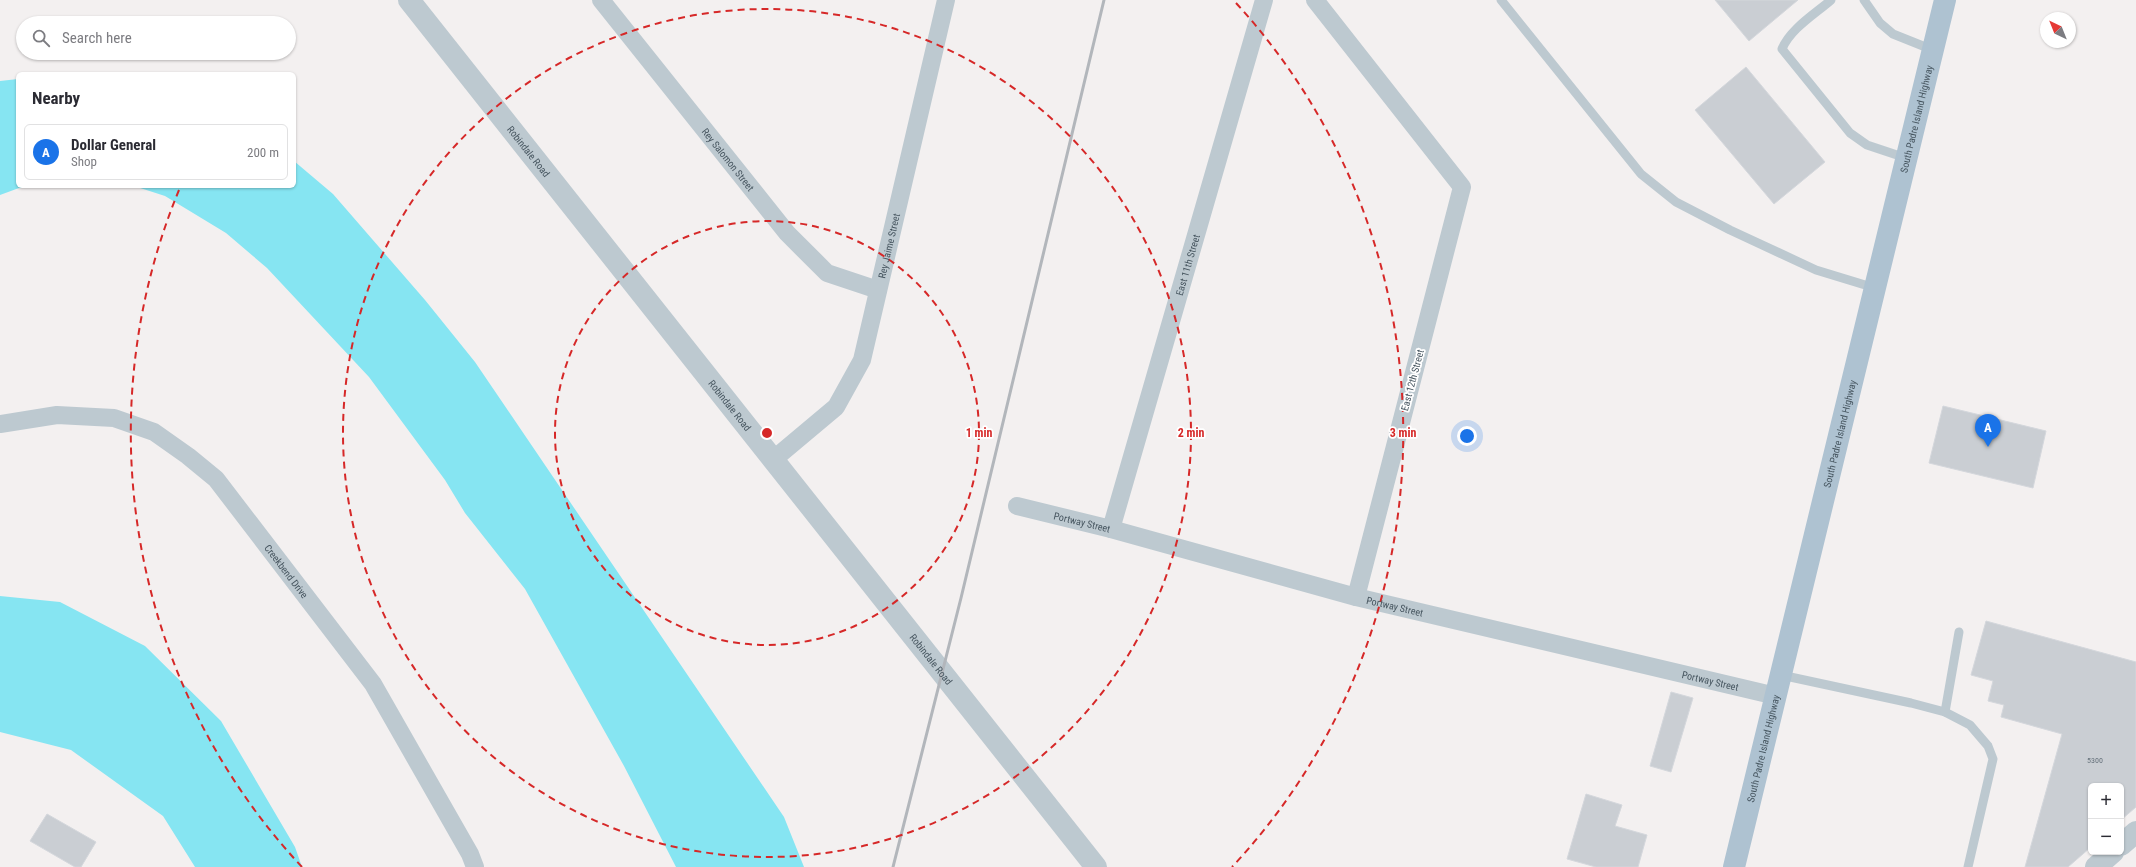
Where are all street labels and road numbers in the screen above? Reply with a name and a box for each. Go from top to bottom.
street label: South Padre Island Highway [1898,64,1935,174]
street label: Robindale Road [505,124,552,179]
street label: Rey Salomon Street [700,126,756,193]
street label: Rey Jaime Street [876,212,902,279]
street label: East 11th Street [1174,233,1202,297]
street label: East 12th Street [1399,348,1426,412]
street label: Robindale Road [706,378,753,433]
street label: South Padre Island Highway [1822,379,1858,489]
street label: Portway Street [1053,510,1111,535]
street label: Creekbend Drive [262,543,310,600]
street label: Portway Street [1365,595,1424,619]
street label: Robindale Road [907,632,954,687]
street label: Portway Street [1681,669,1740,693]
street label: South Padre Island Highway [1745,694,1782,803]

